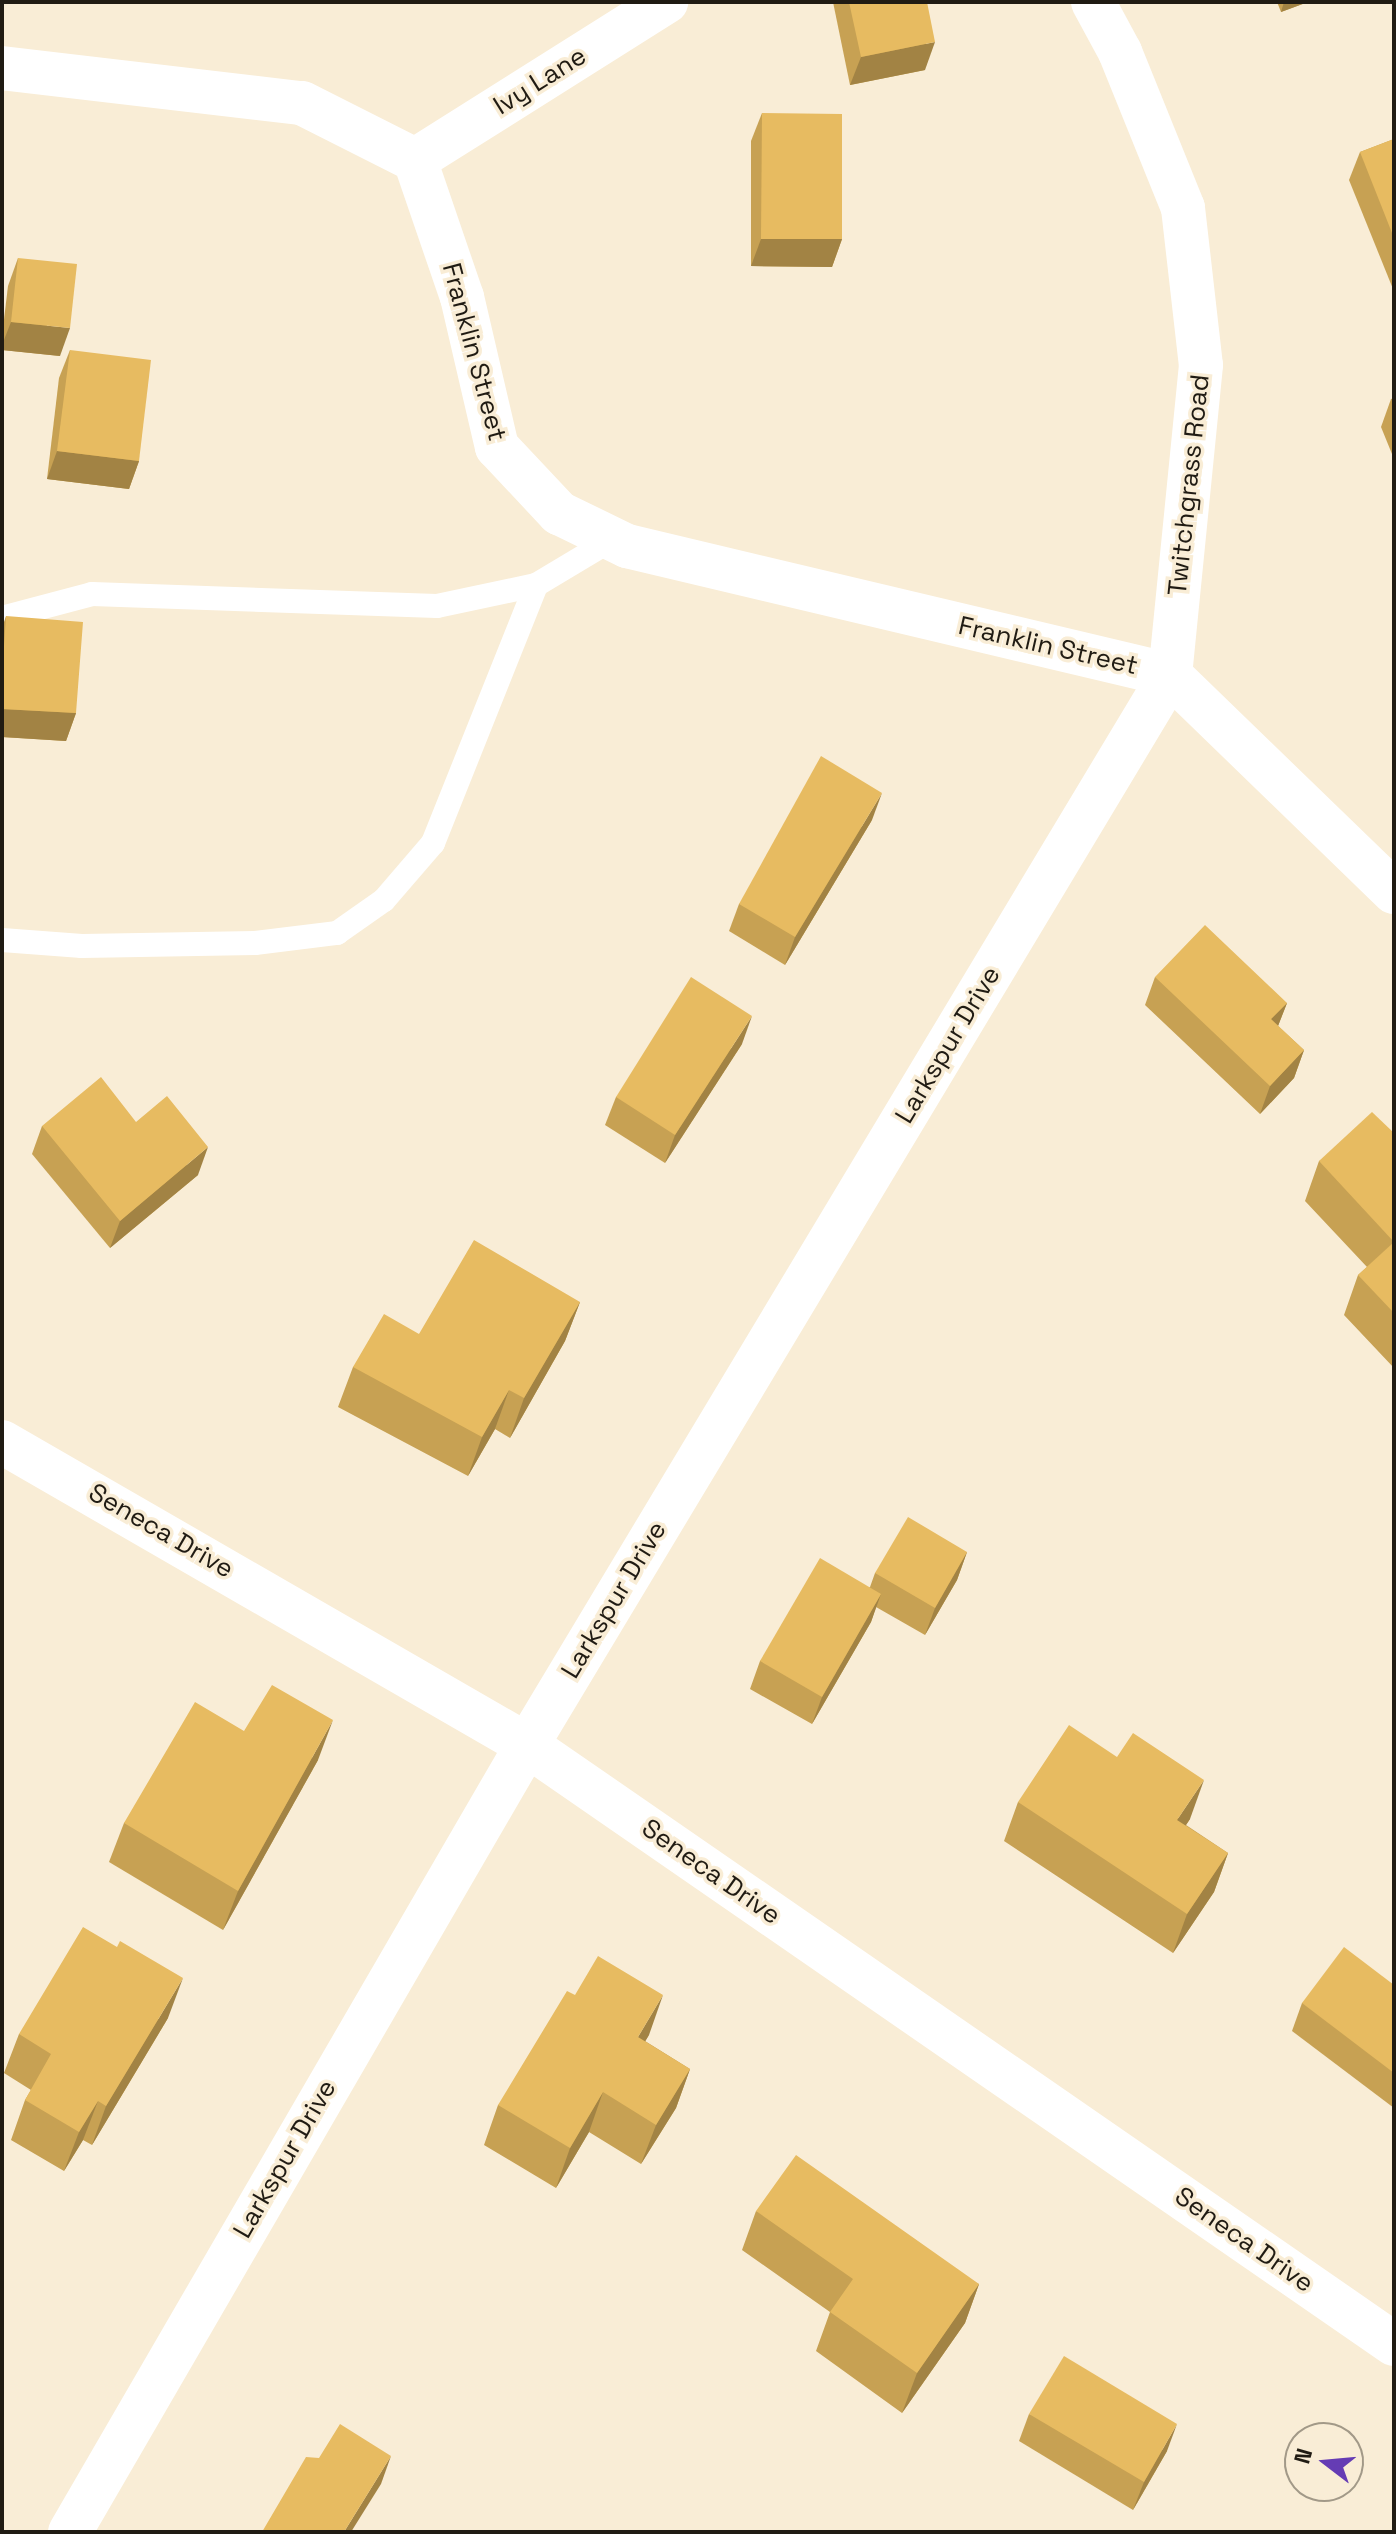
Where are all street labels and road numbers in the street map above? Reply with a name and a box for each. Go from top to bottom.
street label: Ivy Lane [488,40,592,122]
street label: Franklin Street [435,260,513,444]
street label: Twitchgrass Road [1162,373,1216,597]
street label: Franklin Street [955,610,1141,682]
street label: Larkspur Drive [889,961,1007,1129]
street label: Seneca Drive [83,1477,239,1585]
street label: Larkspur Drive [555,1516,673,1684]
street label: Seneca Drive [636,1813,786,1931]
street label: Larkspur Drive [227,2074,343,2244]
street label: Seneca Drive [1169,2181,1319,2299]

